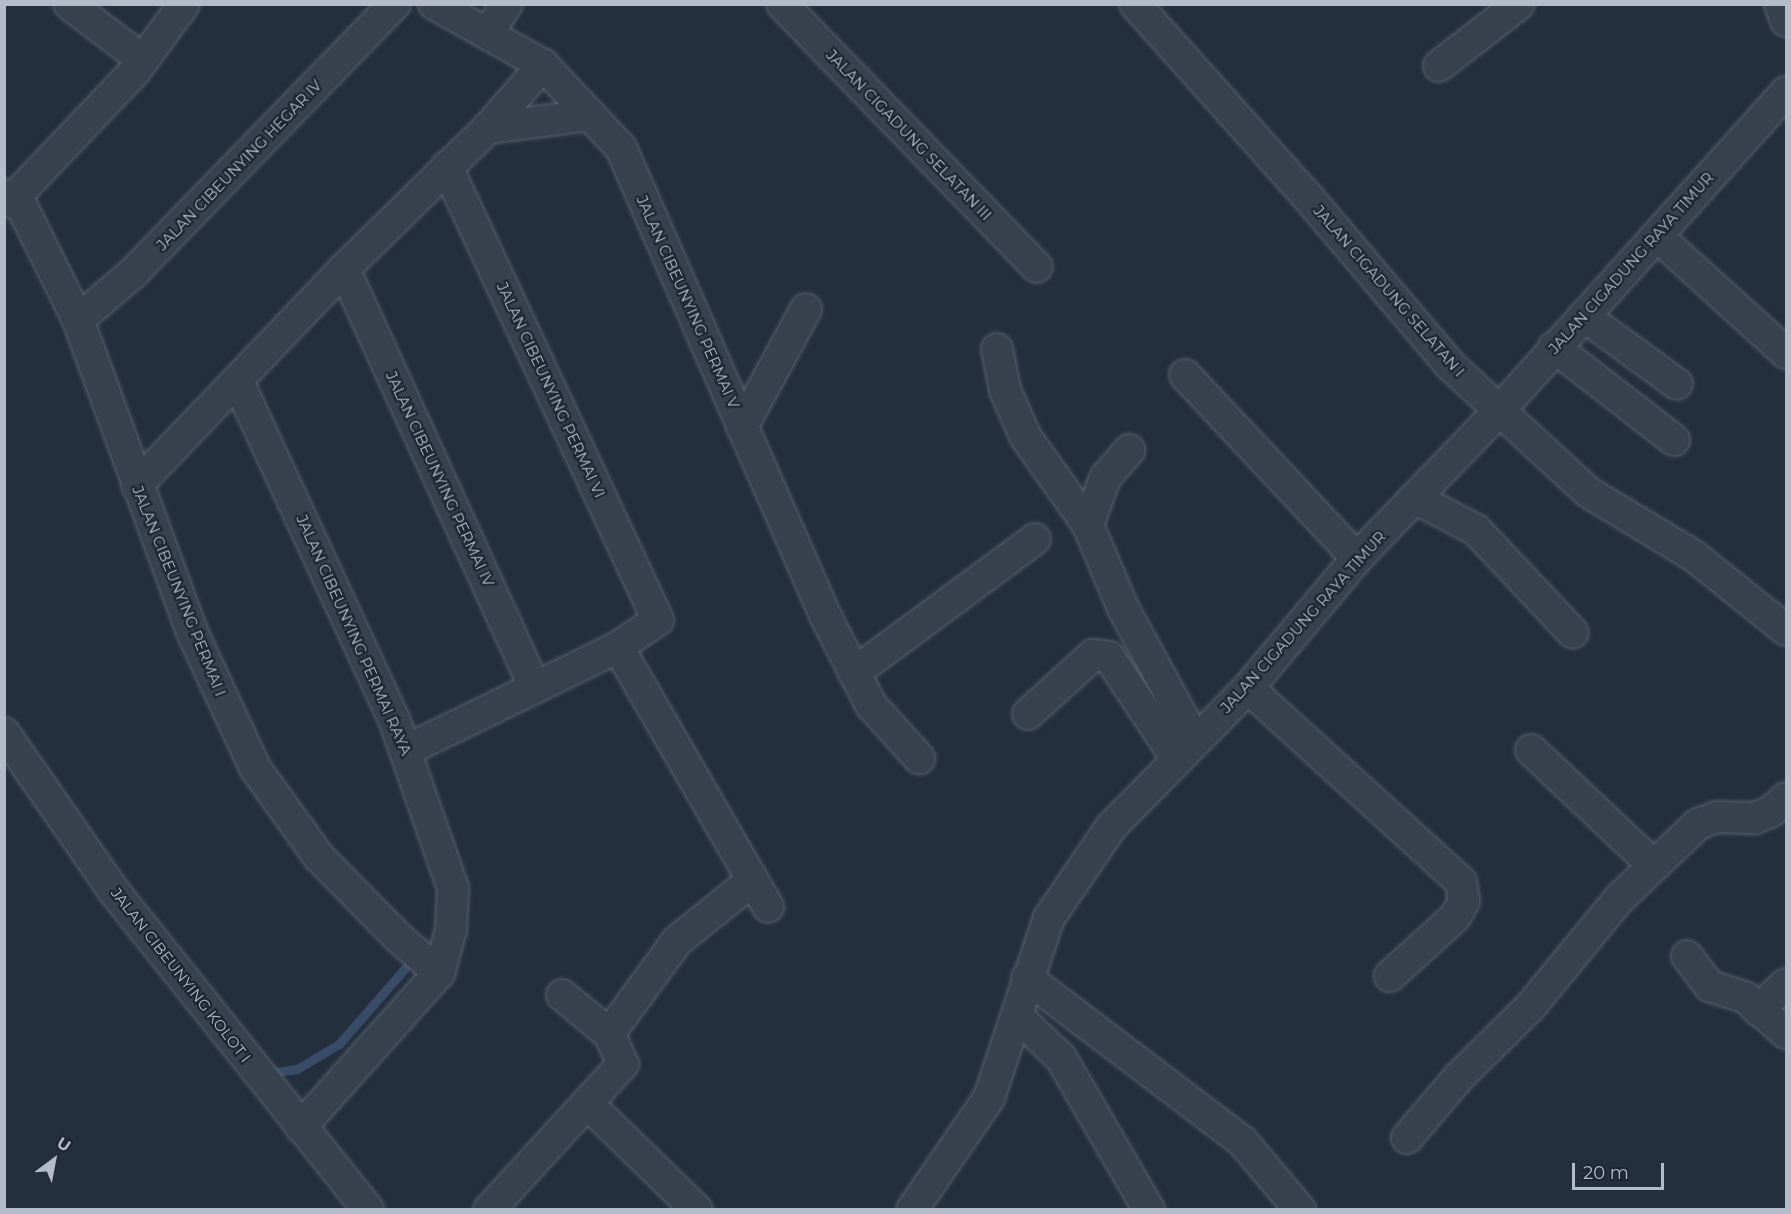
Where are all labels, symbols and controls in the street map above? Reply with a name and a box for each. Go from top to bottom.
street label: JALAN CIGADUNG SELATAN III [823,46,995,224]
street label: JALAN CIBEUNYING HEGAR IV [153,76,325,254]
street label: JALAN CIGADUNG RAYA TIMUR [1545,169,1717,357]
street label: JALAN CIBEUNYING PERMAI V [633,193,743,411]
street label: JALAN CIGADUNG SELATAN I [1310,202,1468,380]
street label: JALAN CIBEUNYING PERMAI VI [493,279,609,501]
street label: JALAN CIBEUNYING PERMAI IV [382,368,498,590]
street label: JALAN CIBEUNYING PERMAI I [128,483,230,699]
street label: JALAN CIBEUNYING PERMAI RAYA [293,512,415,758]
street label: JALAN CIGADUNG RAYA TIMUR [1217,528,1389,716]
street label: JALAN CIBEUNYING KOLOT I [107,884,255,1066]
north arrow [24,1130,84,1190]
text: U [53,1133,74,1156]
scale bar [1575,1151,1666,1189]
text: 20 m [1583,1162,1629,1184]

